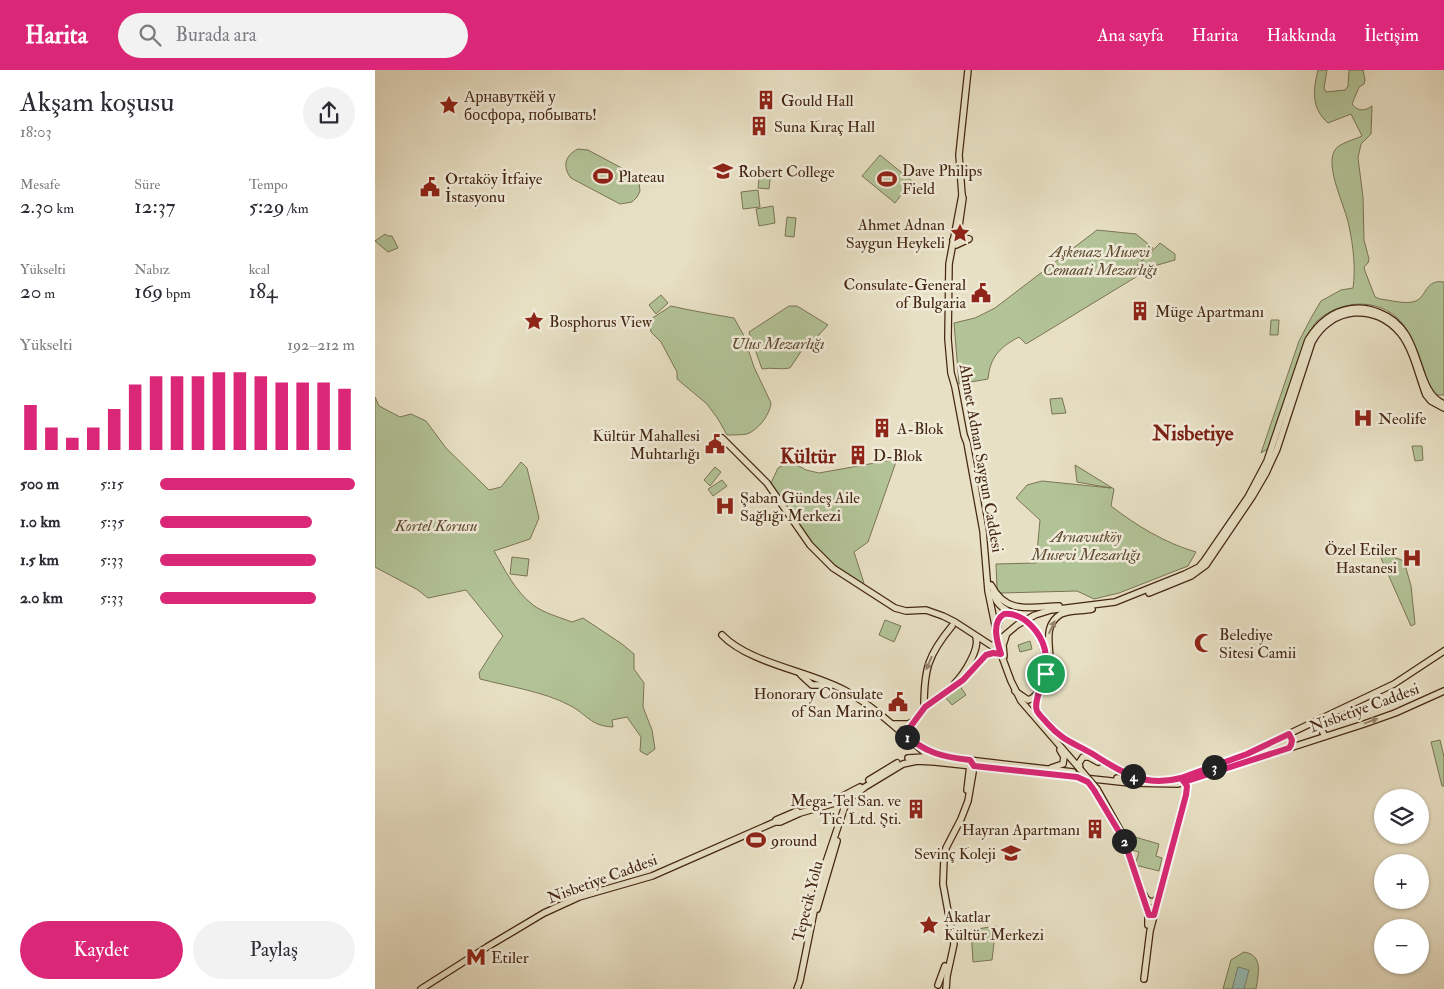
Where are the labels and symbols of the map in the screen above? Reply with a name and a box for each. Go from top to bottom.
place label: Арнавуткёй у босфора, побывать! [464,87,597,125]
building icon: Gould Hall [755,89,777,111]
place label: Gould Hall [781,91,854,111]
place icon: Арнавуткёй у босфора, побывать! [438,94,460,116]
building icon: Suna Kıraç Hall [748,115,770,137]
place label: Suna Kıraç Hall [774,117,875,137]
school or university icon: Robert College [712,160,734,182]
place label: Dave Philips Field [902,161,982,199]
place label: Robert College [738,162,835,182]
sports icon: Plateau [592,165,614,187]
place label: Plateau [618,167,665,187]
sports icon: Dave Philips Field [876,168,898,190]
place label: Ortaköy İtfaiye İstasyonu [445,169,543,207]
public building icon: Ortaköy İtfaiye İstasyonu [419,176,441,198]
place label: Ahmet Adnan Saygun Heykeli [846,215,945,253]
place icon: Ahmet Adnan Saygun Heykeli [949,222,971,244]
park label: Aşkenaz Musevi Cemaati Mezarlığı [1043,242,1157,280]
place label: Consulate-General of Bulgaria [844,275,966,313]
public building icon: Consulate-General of Bulgaria [970,282,992,304]
building icon: Müge Apartmanı [1129,300,1151,322]
place label: Müge Apartmanı [1155,302,1264,323]
place icon: Bosphorus View [523,310,545,332]
place label: Bosphorus View [549,312,653,333]
park label: Ulus Mezarlığı [731,334,825,354]
street label: Ahmet Adnan Saygun Caddesi [954,361,1007,554]
hospital icon: Neolife [1352,407,1374,429]
place label: Neolife [1378,409,1427,429]
building icon: A-Blok [871,417,893,439]
place label: A-Blok [896,419,944,439]
district label: Nisbetiye [1152,420,1234,447]
place label: Kültür Mahallesi Muhtarlığı [593,426,700,464]
public building icon: Kültür Mahallesi Muhtarlığı [704,433,726,455]
district label: Kültür [780,443,837,470]
building icon: D-Blok [847,444,869,466]
place label: D-Blok [873,446,923,466]
place label: Şaban Gündeş Aile Sağlığı Merkezi [740,488,860,526]
hospital icon: Şaban Gündeş Aile Sağlığı Merkezi [714,495,736,517]
park label: Kortel Korusu [394,516,478,536]
park label: Arnavutköy Musevi Mezarlığı [1031,527,1141,565]
place label: Özel Etiler Hastanesi [1324,540,1397,578]
hospital icon: Özel Etiler Hastanesi [1401,547,1423,569]
one-way arrow [1048,620,1056,634]
place label: Belediye Sitesi Camii [1219,625,1296,663]
mosque icon: Belediye Sitesi Camii [1193,632,1215,654]
pin [1025,653,1067,695]
one-way arrow [925,656,933,671]
street label: Nisbetiye Caddesi [1307,679,1422,737]
place label: Honorary Consulate of San Marino [754,684,883,722]
public building icon: Honorary Consulate of San Marino [887,691,909,713]
one-way arrow [1364,717,1379,725]
pin: 1 [895,724,919,750]
pin: 3 [1201,754,1227,780]
pin: 4 [1121,764,1145,788]
place label: Mega-Tel San. ve Tic. Ltd. Şti. [790,791,901,829]
building icon: Mega-Tel San. ve Tic. Ltd. Şti. [905,798,927,820]
building icon: Hayran Apartmanı [1084,818,1106,840]
place label: Hayran Apartmanı [962,820,1080,841]
pin: 2 [1111,828,1137,854]
sports icon: 9round [745,829,767,851]
place label: 9round [770,831,817,851]
school or university icon: Sevinç Koleji [1000,842,1022,864]
place label: Sevinç Koleji [914,844,996,864]
street label: Nisbetiye Caddesi [545,850,660,908]
street label: Tepecik Yolu [788,859,829,944]
place label: Akatlar Kültür Merkezi [943,907,1044,945]
place icon: Akatlar Kültür Merkezi [918,914,940,936]
metro station icon: Etiler [465,946,487,968]
place label: Etiler [491,948,529,968]

